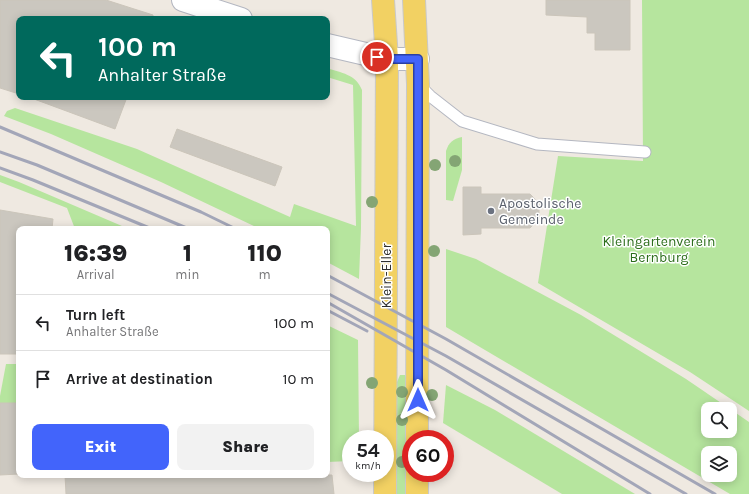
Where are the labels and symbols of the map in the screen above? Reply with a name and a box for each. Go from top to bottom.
pin [360,40,394,74]
place label: Apostolische Gemeinde [499,195,581,228]
marker: Apostolische Gemeinde [486,206,496,216]
park label: Kleingartenverein Bernburg [603,233,715,266]
street label: Klein-Eller [378,243,395,309]
position arrow [397,379,439,421]
speed limit sign: 60 [402,430,454,482]

